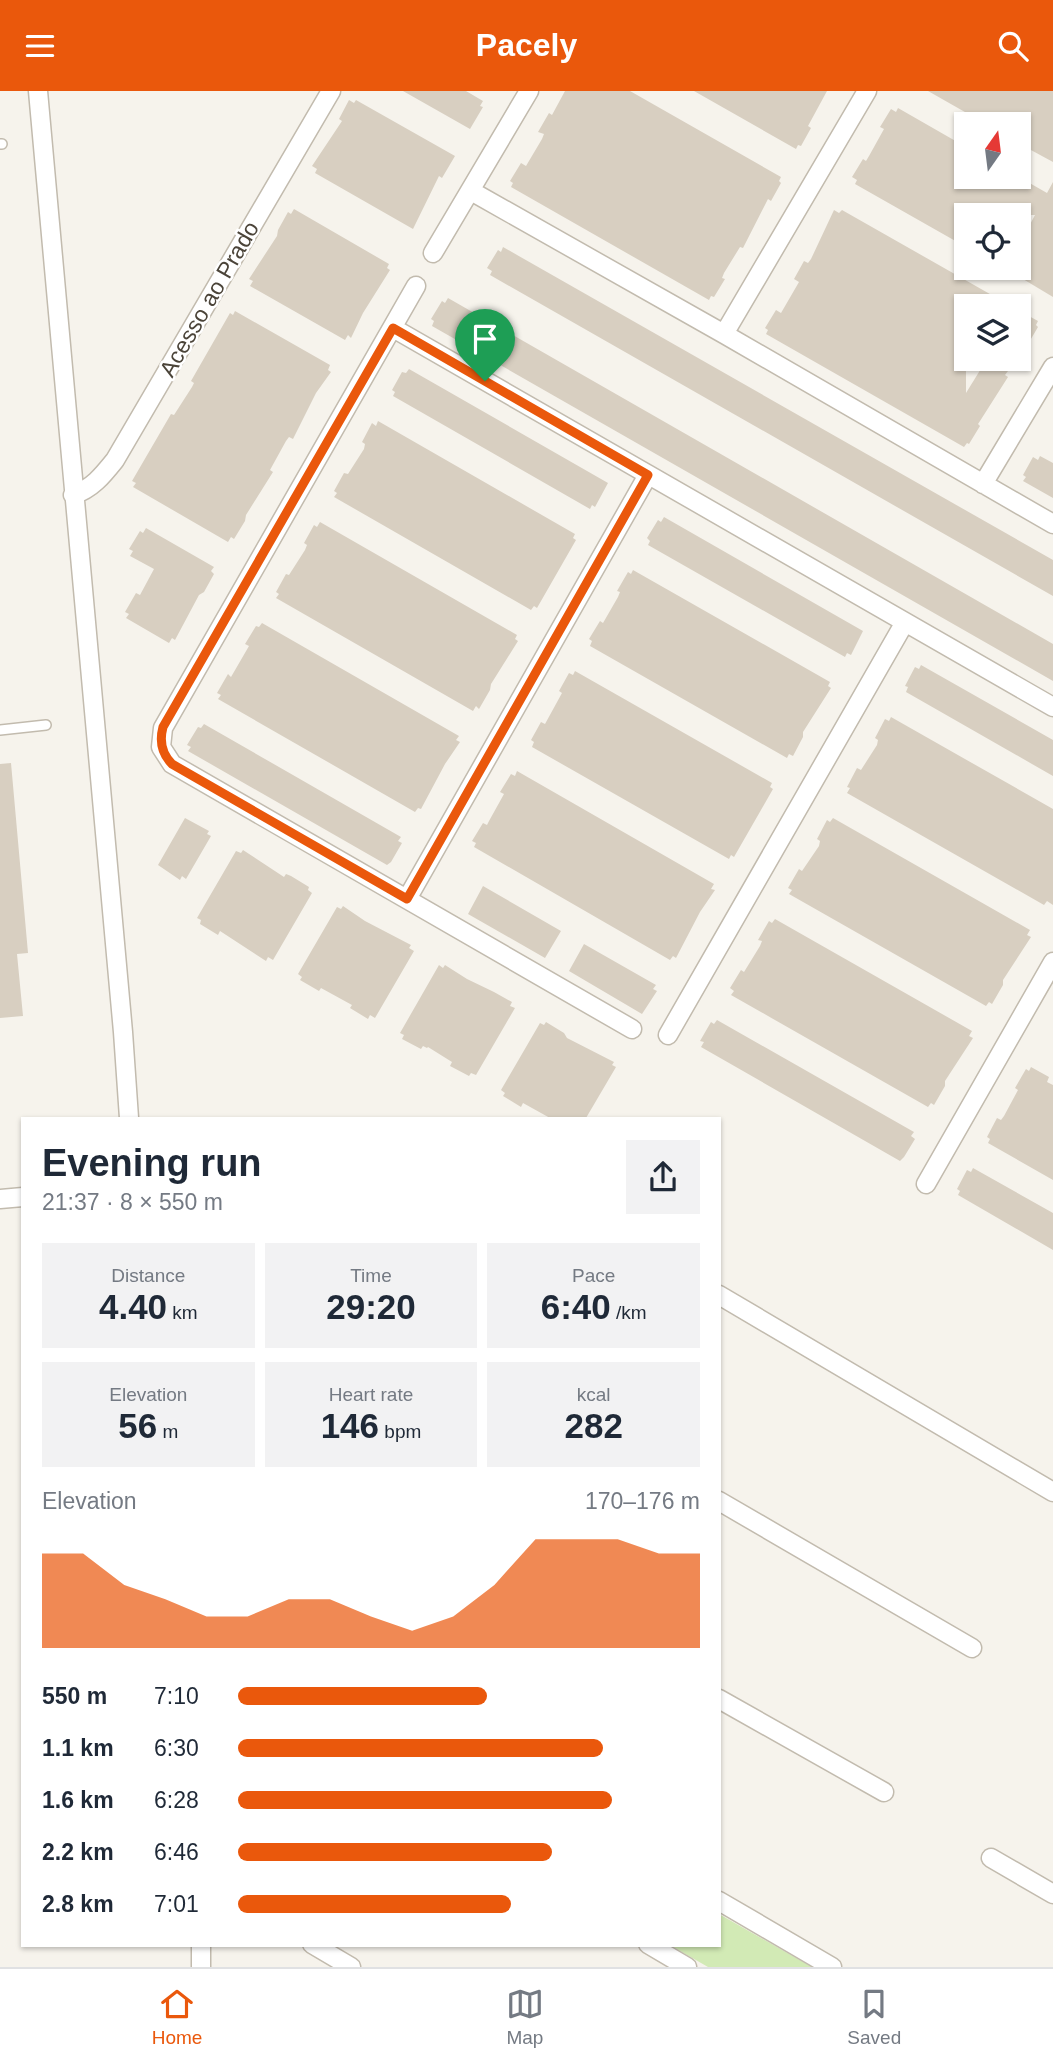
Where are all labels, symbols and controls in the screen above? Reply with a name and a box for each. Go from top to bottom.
icon: menu [21,27,59,65]
text: Pacely [476,27,577,63]
icon: search [994,27,1032,65]
north arrow [954,112,1031,189]
map controls [954,112,1031,371]
button: locate [954,203,1031,280]
street label: Acesso ao Prado [154,217,264,381]
button: layers [954,294,1031,371]
pin [455,309,515,381]
icon: arrive [466,320,504,358]
button: share [626,1140,700,1214]
text: Evening run [42,1142,262,1184]
text: 21:37 · 8 × 550 m [42,1189,223,1215]
text: Distance [111,1265,185,1286]
text: Time [350,1265,392,1286]
text: Pace [572,1265,615,1286]
text: 4.40 [99,1287,167,1326]
text: 29:20 [326,1287,416,1326]
text: 6:40 [541,1287,611,1326]
text: km [167,1302,198,1323]
text: /km [611,1302,647,1323]
text: Elevation [109,1384,187,1405]
text: Heart rate [329,1384,413,1405]
text: kcal [577,1384,611,1405]
text: 56 [118,1406,157,1445]
text: 146 [321,1406,379,1445]
text: 282 [564,1406,623,1445]
text: m [157,1421,178,1442]
text: bpm [379,1421,421,1442]
text: Elevation [42,1488,137,1514]
text: 170–176 m [585,1488,700,1514]
text: 550 m [42,1683,107,1709]
text: 7:10 [154,1683,199,1709]
text: 1.1 km [42,1735,114,1761]
text: 6:30 [154,1735,199,1761]
text: 1.6 km [42,1787,114,1813]
text: 6:28 [154,1787,199,1813]
text: 2.2 km [42,1839,114,1865]
text: 6:46 [154,1839,199,1865]
text: 2.8 km [42,1891,114,1917]
text: 7:01 [154,1891,199,1917]
tab: Home [152,1985,202,2049]
tab: Map [506,1985,544,2049]
tab: Saved [847,1985,901,2049]

